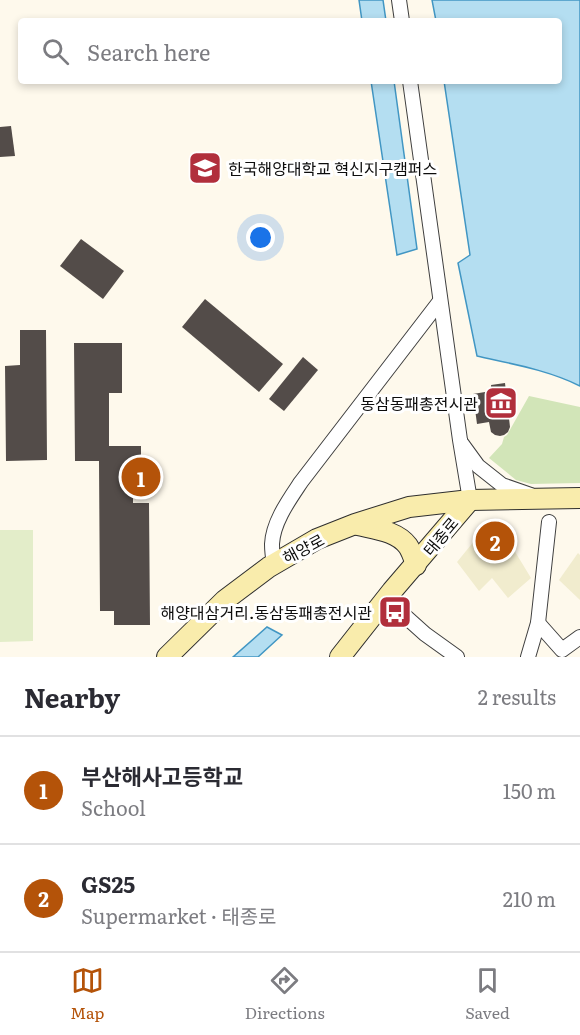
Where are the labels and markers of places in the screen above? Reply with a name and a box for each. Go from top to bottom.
school or university icon: 한국해양대학교 혁신지구캠퍼스 [187,150,223,186]
place label: 한국해양대학교 혁신지구캠퍼스 [228,156,437,180]
museum icon: 동삼동패총전시관 [483,385,519,421]
place label: 동삼동패총전시관 [360,391,478,415]
pin: 1 [122,454,160,500]
pin: 2 [476,518,514,564]
bus stop icon: 해양대삼거리.동삼동패총전시관 [377,594,413,630]
place label: 해양대삼거리.동삼동패총전시관 [161,600,372,624]

